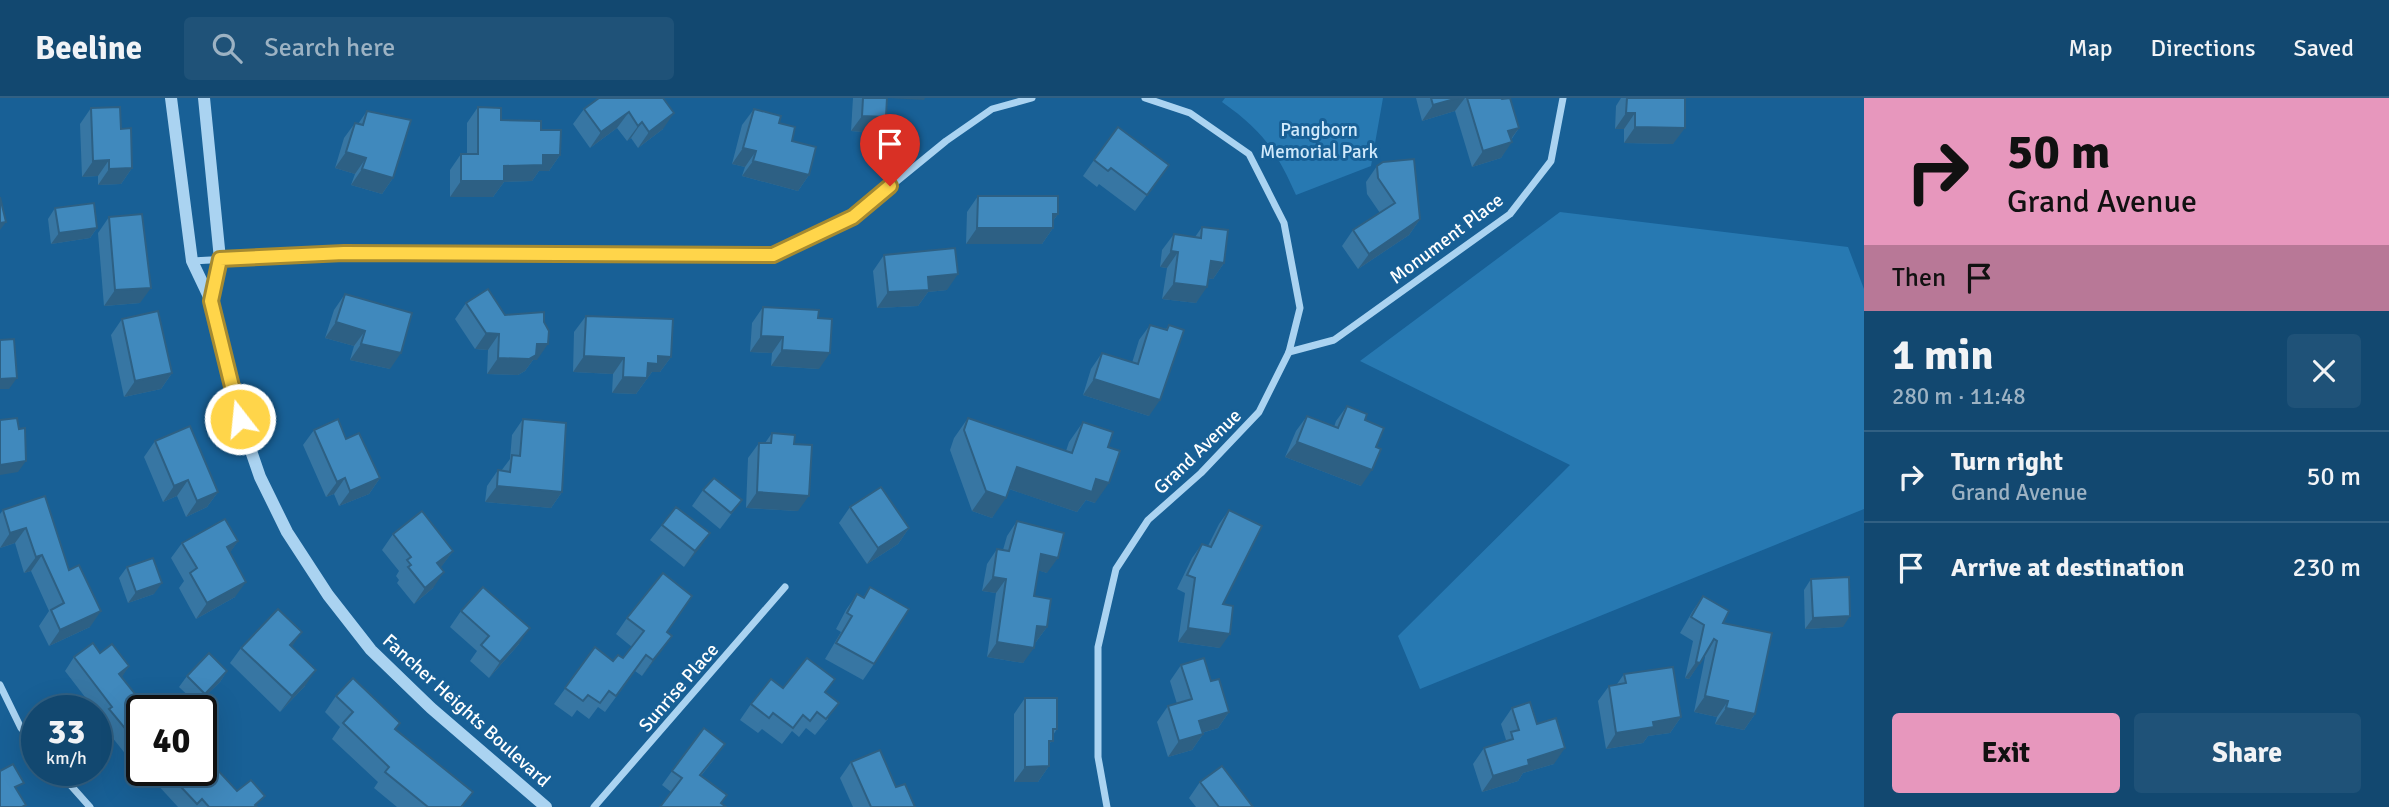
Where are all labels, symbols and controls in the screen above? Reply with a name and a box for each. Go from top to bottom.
search box [184,17,674,80]
text: Beeline [35,28,142,69]
icon: search [208,29,246,67]
text: Search here [264,32,395,64]
text: Map [2068,33,2113,63]
text: Directions [2151,33,2256,63]
text: Saved [2294,33,2354,63]
pin [860,114,920,186]
park label: Pangborn Memorial Park [1260,118,1379,164]
text: 50 m [2007,122,2110,182]
icon: arrive [871,125,909,163]
icon: right [1892,126,1983,217]
text: Grand Avenue [2007,182,2197,221]
street label: Monument Place [1385,188,1508,289]
icon: arrive [1960,259,1998,297]
text: Then [1892,262,1946,294]
text: 1 min [1892,330,1993,381]
button: close [2287,334,2361,408]
position arrow [203,382,277,456]
text: 280 m · 11:48 [1892,382,2026,411]
street label: Grand Avenue [1149,404,1247,500]
text: Turn right [1951,446,2063,478]
icon: right [1892,458,1930,496]
text: 50 m [2306,461,2361,493]
text: Grand Avenue [1951,478,2088,507]
icon: arrive [1892,549,1930,587]
text: Arrive at destination [1951,552,2184,584]
text: 230 m [2292,552,2361,584]
street label: Fancher Heights Boulevard [377,629,555,793]
street label: Sunrise Place [634,638,724,737]
speed limit sign: 40 [126,695,217,786]
text: 33 [48,710,85,753]
button: Exit [1892,713,2120,793]
button: Share [2134,713,2361,793]
text: km/h [46,747,87,769]

